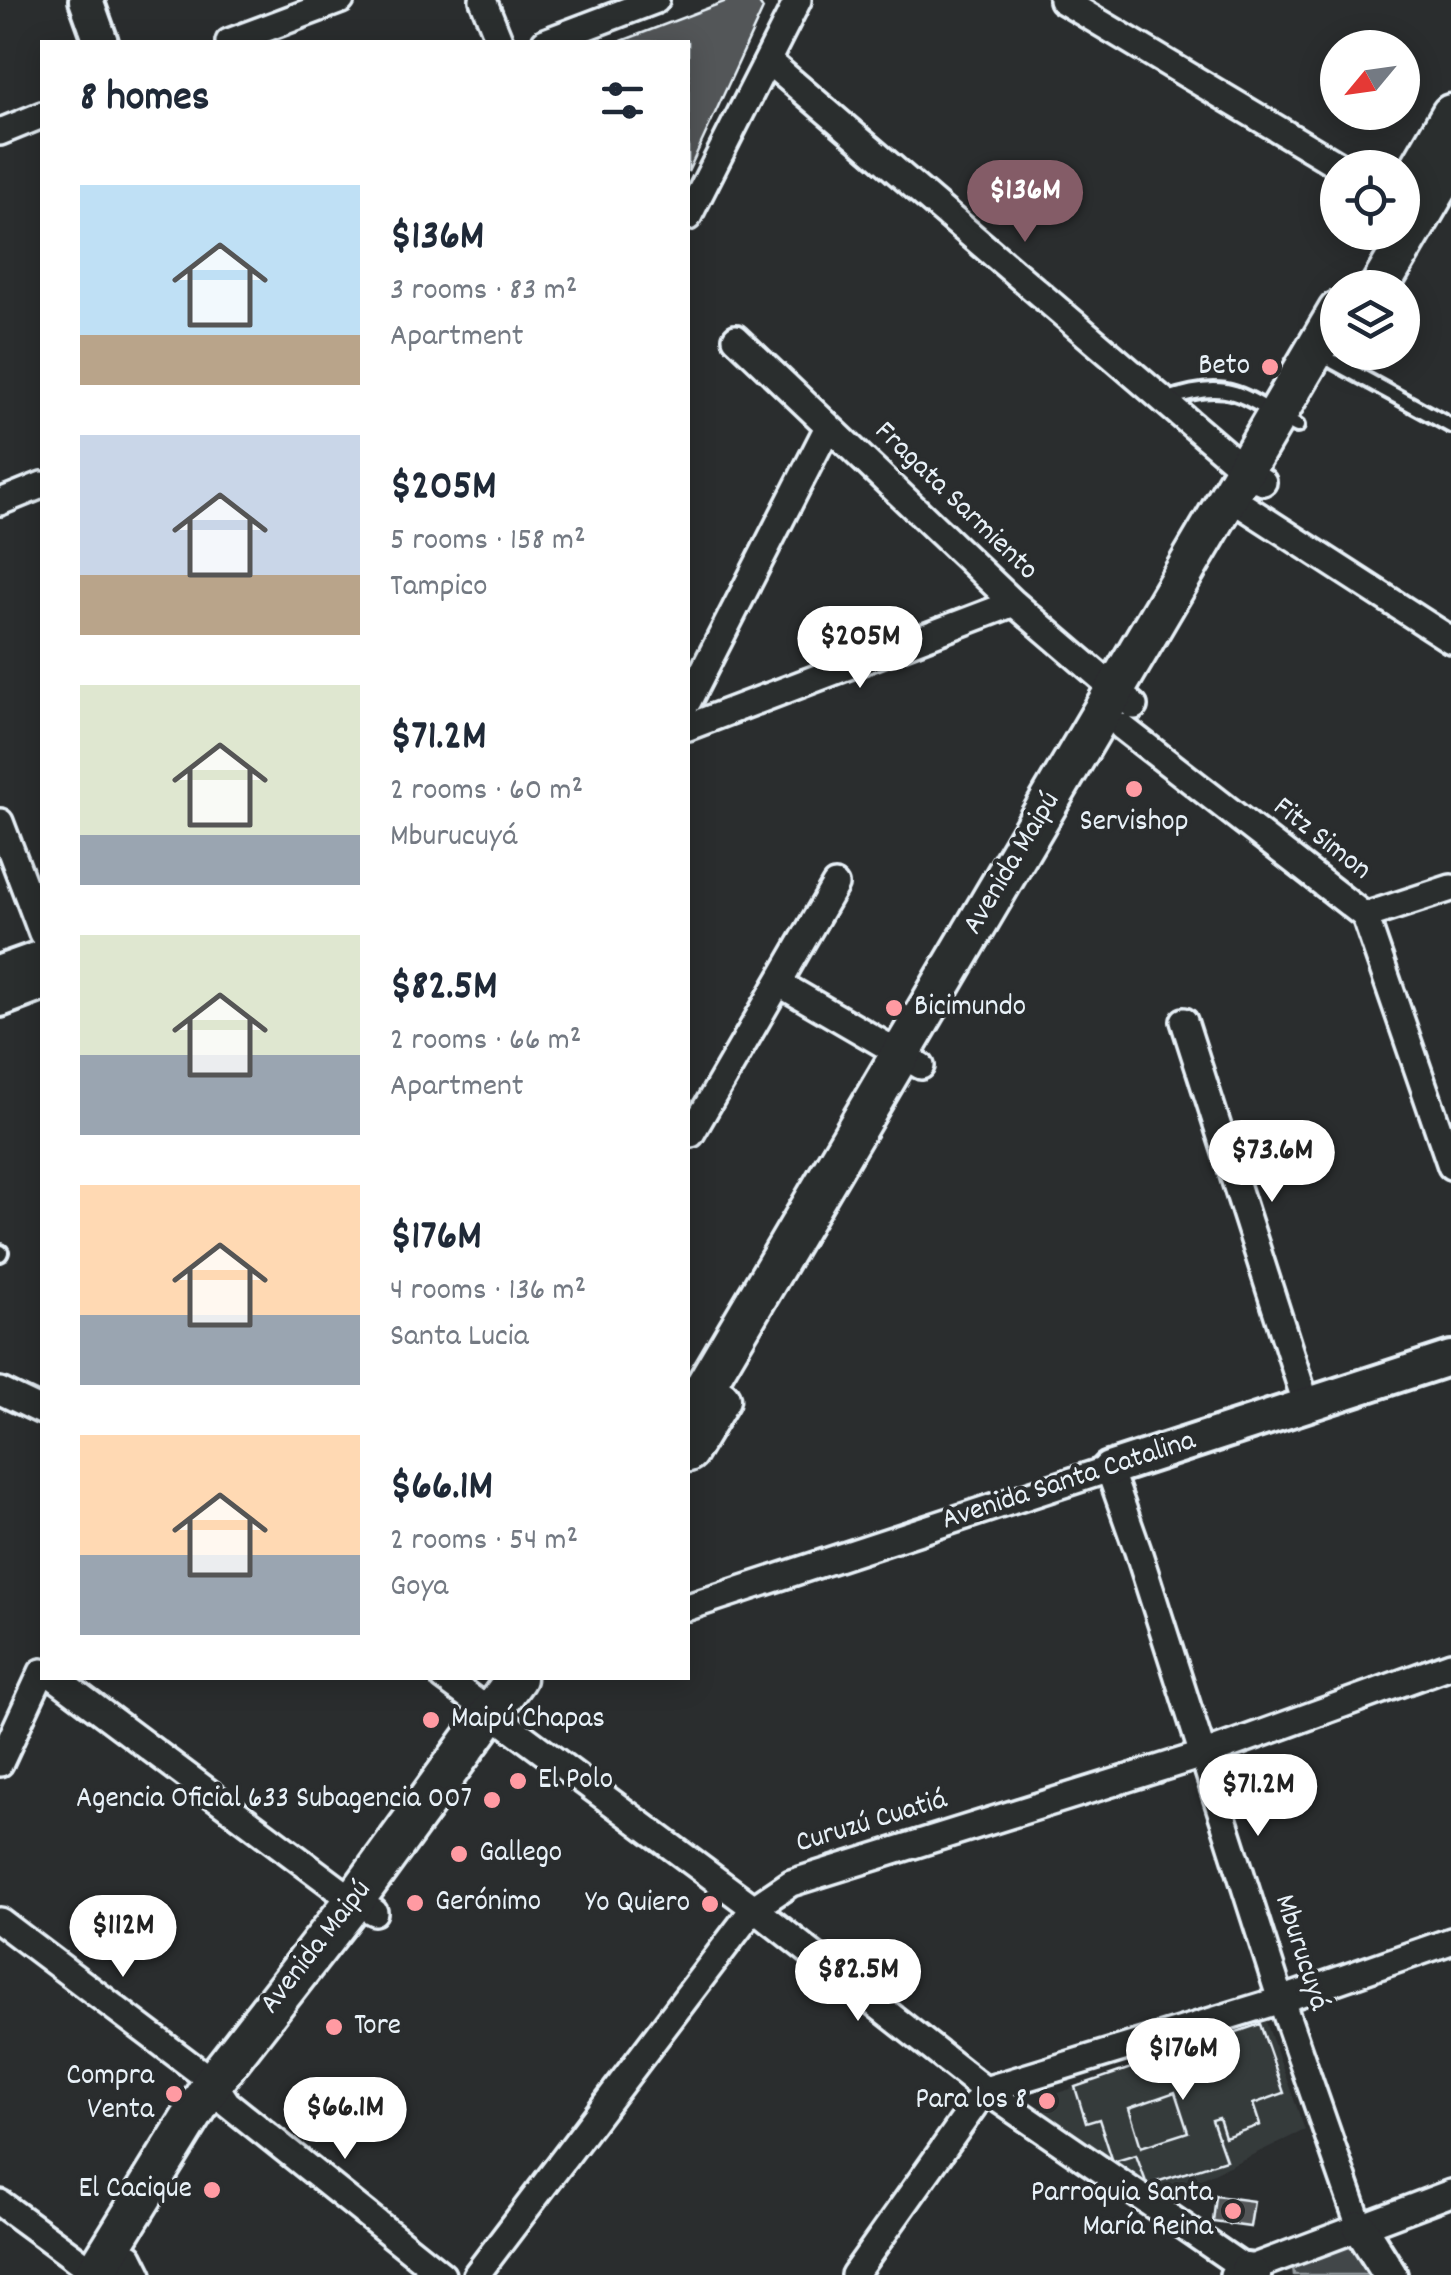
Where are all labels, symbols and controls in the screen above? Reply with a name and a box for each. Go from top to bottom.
north arrow [1320,30,1420,130]
map controls [1320,30,1420,370]
text: 8 homes [80,70,209,130]
icon: filters [595,73,650,128]
button: locate [1320,150,1420,250]
pin: $136M [955,160,1095,245]
text: $136M [989,169,1061,215]
text: $136M [390,209,484,269]
icon: home [160,225,280,345]
text: 3 rooms · 83 m² [390,269,577,315]
button: layers [1320,270,1420,370]
text: Apartment [390,315,524,361]
place label: Beto [1198,346,1250,389]
marker: Beto [1259,356,1281,378]
street label: Fragata Sarmiento [863,412,1047,592]
text: $205M [390,459,497,519]
icon: home [160,475,280,595]
text: 5 rooms · 158 m² [390,519,586,565]
text: Tampico [390,565,488,611]
pin: $205M [790,606,930,691]
text: $205M [819,615,901,661]
text: $71.2M [390,709,487,769]
icon: home [160,725,280,845]
text: 2 rooms · 60 m² [390,769,583,815]
marker: Servishop [1123,778,1145,800]
street label: Avenida Maipú [953,784,1073,944]
street label: Fitz Simon [1263,788,1379,892]
place label: Servishop [1079,802,1189,845]
text: Mburucuyá [390,815,518,861]
text: $82.5M [390,959,498,1019]
icon: home [160,975,280,1095]
place label: Bicimundo [914,987,1026,1030]
marker: Bicimundo [883,997,905,1019]
text: 2 rooms · 66 m² [390,1019,581,1065]
text: Apartment [390,1065,524,1111]
pin: $73.6M [1191,1120,1353,1205]
text: $73.6M [1231,1129,1313,1175]
text: $176M [390,1209,482,1269]
icon: home [160,1225,280,1345]
text: 4 rooms · 136 m² [390,1269,586,1315]
text: Santa Lucia [390,1315,529,1361]
street label: Avenida Santa Catalina [937,1420,1202,1543]
text: $66.1M [390,1459,493,1519]
icon: home [160,1475,280,1595]
text: 2 rooms · 54 m² [390,1519,578,1565]
text: Goya [390,1565,448,1611]
place label: Maipú Chapas [451,1699,605,1742]
marker: Maipú Chapas [420,1709,442,1731]
pin: $71.2M [1177,1754,1339,1839]
place label: El Polo [538,1760,613,1803]
text: $71.2M [1221,1763,1295,1809]
marker: El Polo [507,1770,529,1792]
place label: Agencia Oficial 633 Subagencia 007 [76,1779,472,1822]
street label: Curuzú Cuatiá [791,1780,953,1866]
marker: Agencia Oficial 633 Subagencia 007 [481,1789,503,1811]
place label: Gallego [479,1833,562,1876]
marker: Gallego [448,1843,470,1865]
street label: Avenida Maipú [251,1872,383,2024]
place label: Gerónimo [435,1882,541,1925]
place label: Yo Quiero [585,1883,690,1926]
street label: Mburucuyá [1261,1889,1339,2017]
marker: Gerónimo [404,1892,426,1914]
marker: Yo Quiero [699,1893,721,1915]
pin: $112M [53,1895,193,1980]
text: $112M [92,1904,154,1950]
pin: $82.5M [777,1939,939,2024]
text: $82.5M [817,1948,899,1994]
place label: Tore [354,2006,401,2049]
marker: Tore [323,2016,345,2038]
pin: $176M [1113,2018,1253,2103]
text: $176M [1148,2027,1218,2073]
place label: Compra Venta [66,2056,155,2133]
pin: $66.1M [264,2077,426,2162]
place label: Para los 8 [915,2080,1027,2123]
marker: Compra Venta [163,2083,185,2105]
text: $66.1M [306,2086,384,2132]
marker: Para los 8 [1036,2090,1058,2112]
place label: El Cacique [78,2169,192,2212]
place label: Parroquia Santa María Reina [1031,2173,1214,2250]
marker: El Cacique [201,2179,223,2201]
marker: Parroquia Santa María Reina [1222,2200,1244,2222]

